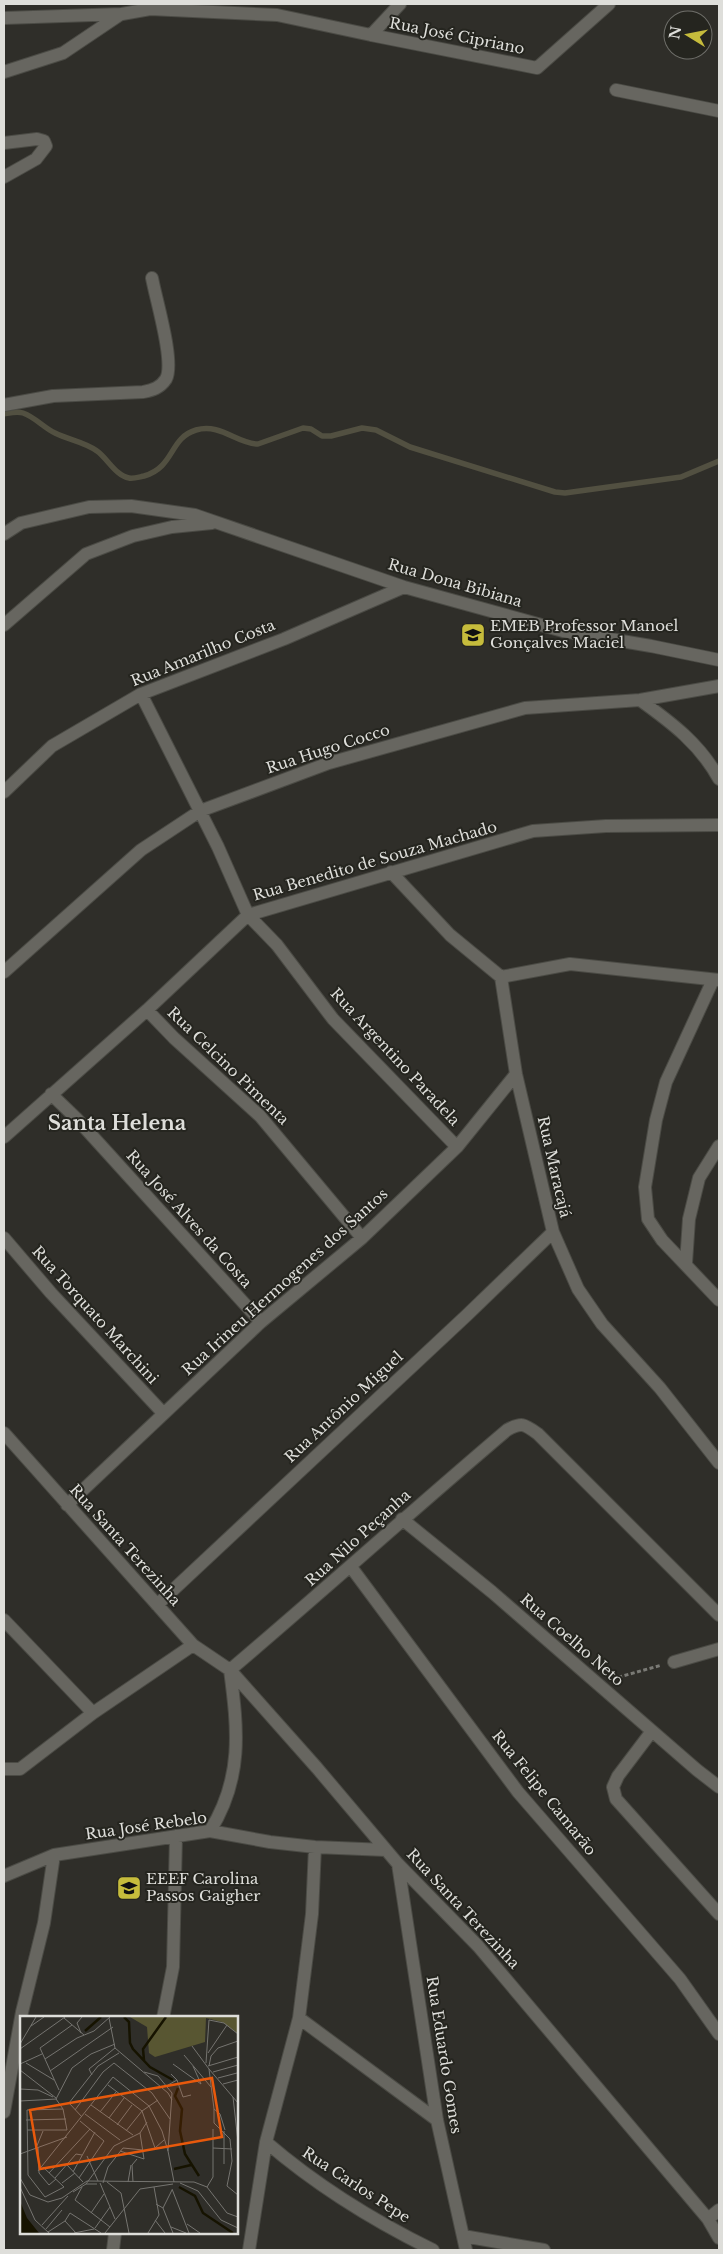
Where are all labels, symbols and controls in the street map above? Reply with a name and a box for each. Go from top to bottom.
north arrow [663,10,713,60]
street label: Rua José Cipriano [388,13,527,58]
text: N [665,25,685,41]
street label: Rua Dona Bibiana [386,554,525,611]
street label: Rua Amarilho Costa [128,615,278,690]
place label: EMEB Professor Manoel Gonçalves Maciel [490,616,679,652]
school or university icon: EMEB Professor Manoel Gonçalves Maciel [460,622,486,648]
street label: Rua Hugo Cocco [264,720,392,777]
street label: Rua Benedito de Souza Machado [251,816,499,905]
street label: Rua Argentino Paradela [327,984,465,1130]
street label: Rua Celcino Pimenta [164,1003,294,1129]
district label: Santa Helena [48,1111,187,1135]
street label: Rua Maracajá [534,1114,576,1220]
street label: Rua José Alves da Costa [122,1146,257,1292]
street label: Rua Irineu Hermogenes dos Santos [178,1184,392,1379]
street label: Rua Torquato Marchini [28,1242,163,1388]
street label: Rua Antônio Miguel [281,1347,407,1466]
street label: Rua Santa Terezinha [66,1480,186,1610]
street label: Rua Nilo Peçanha [301,1485,415,1590]
street label: Rua Coelho Neto [517,1589,628,1690]
street label: Rua Felipe Camarão [488,1726,601,1859]
street label: Rua José Rebelo [84,1808,208,1843]
street label: Rua Santa Terezinha [403,1845,524,1973]
place label: EEEF Carolina Passos Gaigher [146,1869,261,1905]
school or university icon: EEEF Carolina Passos Gaigher [116,1875,142,1901]
street label: Rua Eduardo Gomes [423,1975,466,2135]
inset map [20,2016,238,2234]
street label: Rua Carlos Pepe [299,2143,414,2227]

